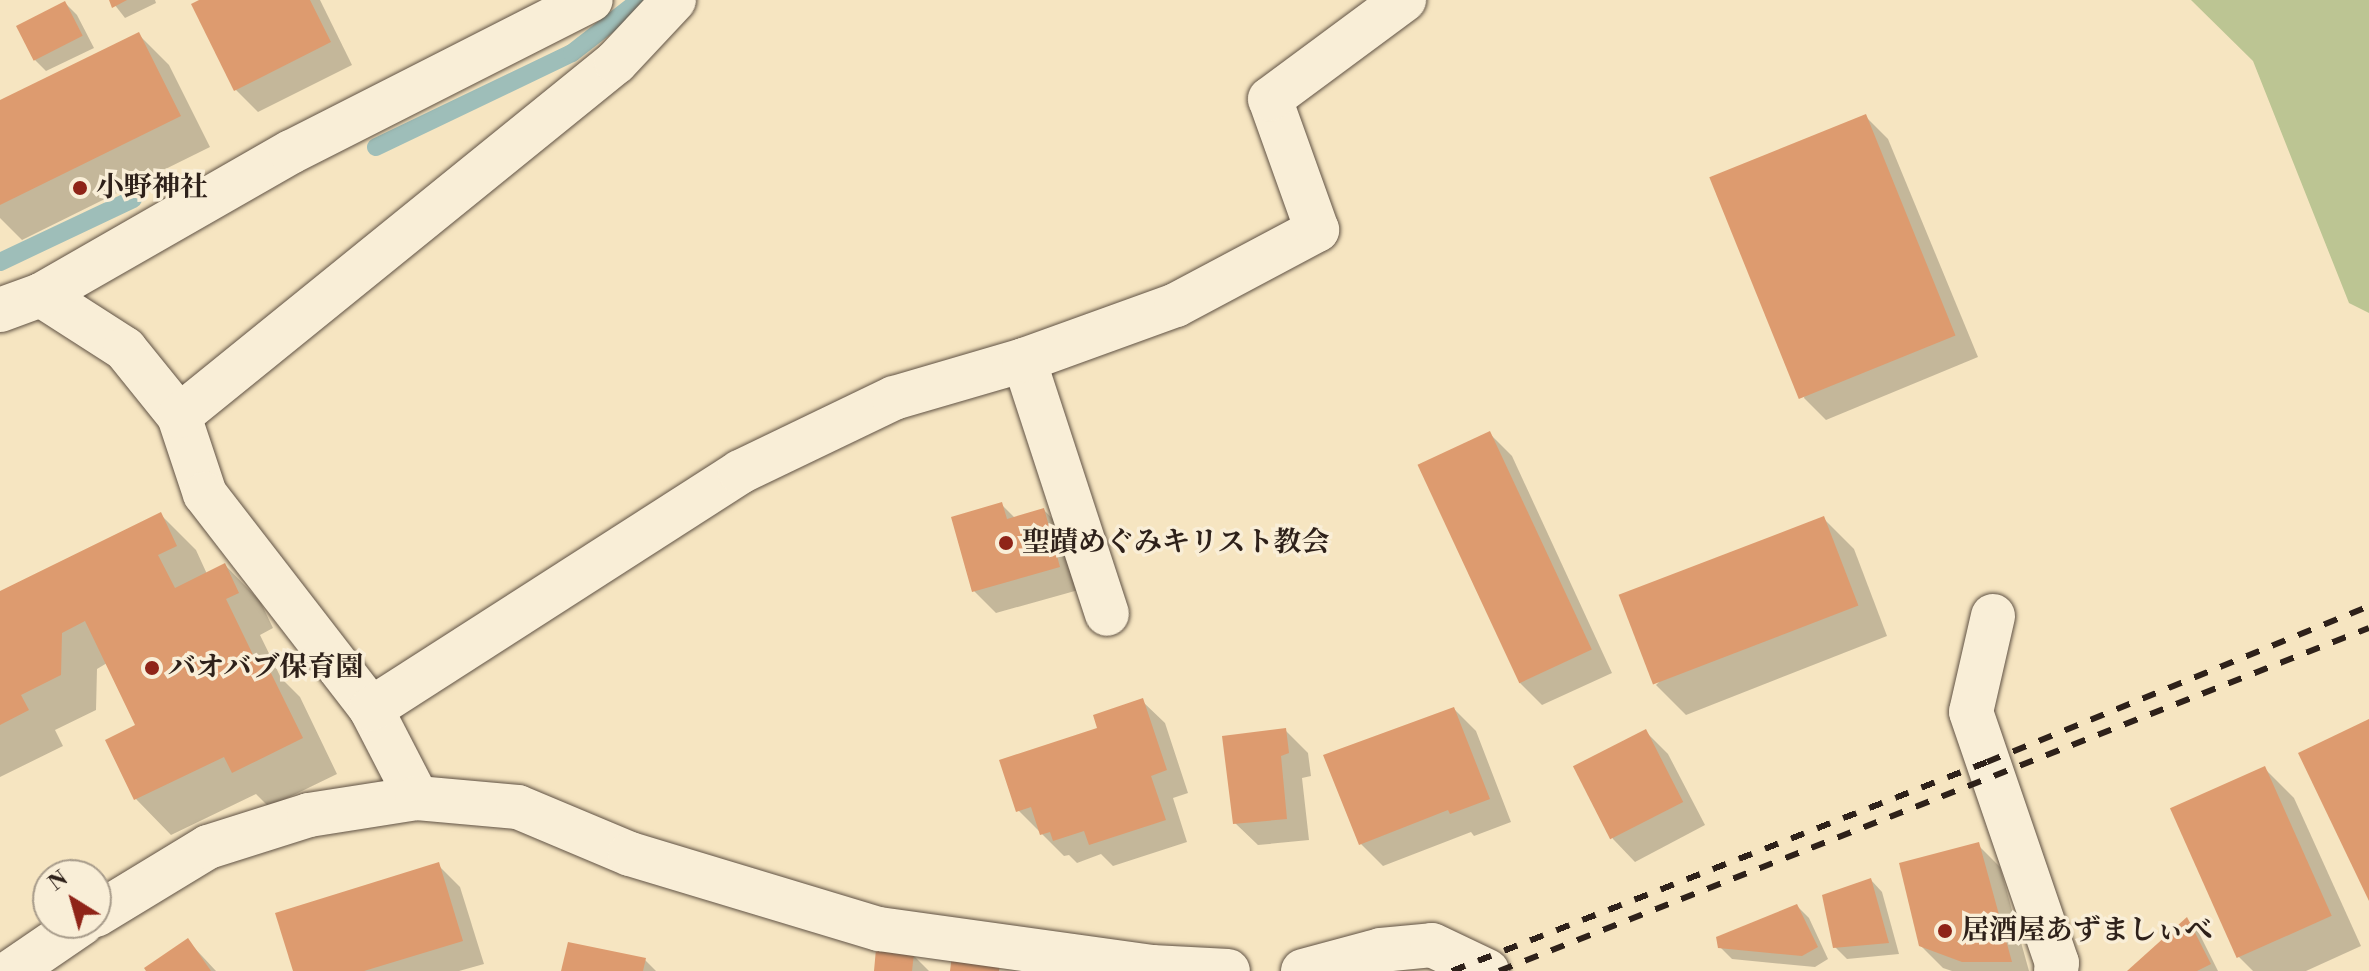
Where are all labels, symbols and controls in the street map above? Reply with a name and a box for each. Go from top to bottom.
place label: 小野神社 [96,171,208,205]
marker: 小野神社 [71,179,89,197]
place label: 聖蹟めぐみキリスト教会 [1022,526,1330,560]
marker: 聖蹟めぐみキリスト教会 [997,534,1015,552]
place label: バオバブ保育園 [168,651,364,685]
marker: バオバブ保育園 [143,659,161,677]
north arrow [32,859,112,939]
text: N [43,865,74,897]
place label: 居酒屋あずましぃべ [1961,914,2213,948]
marker: 居酒屋あずましぃべ [1936,922,1954,940]

